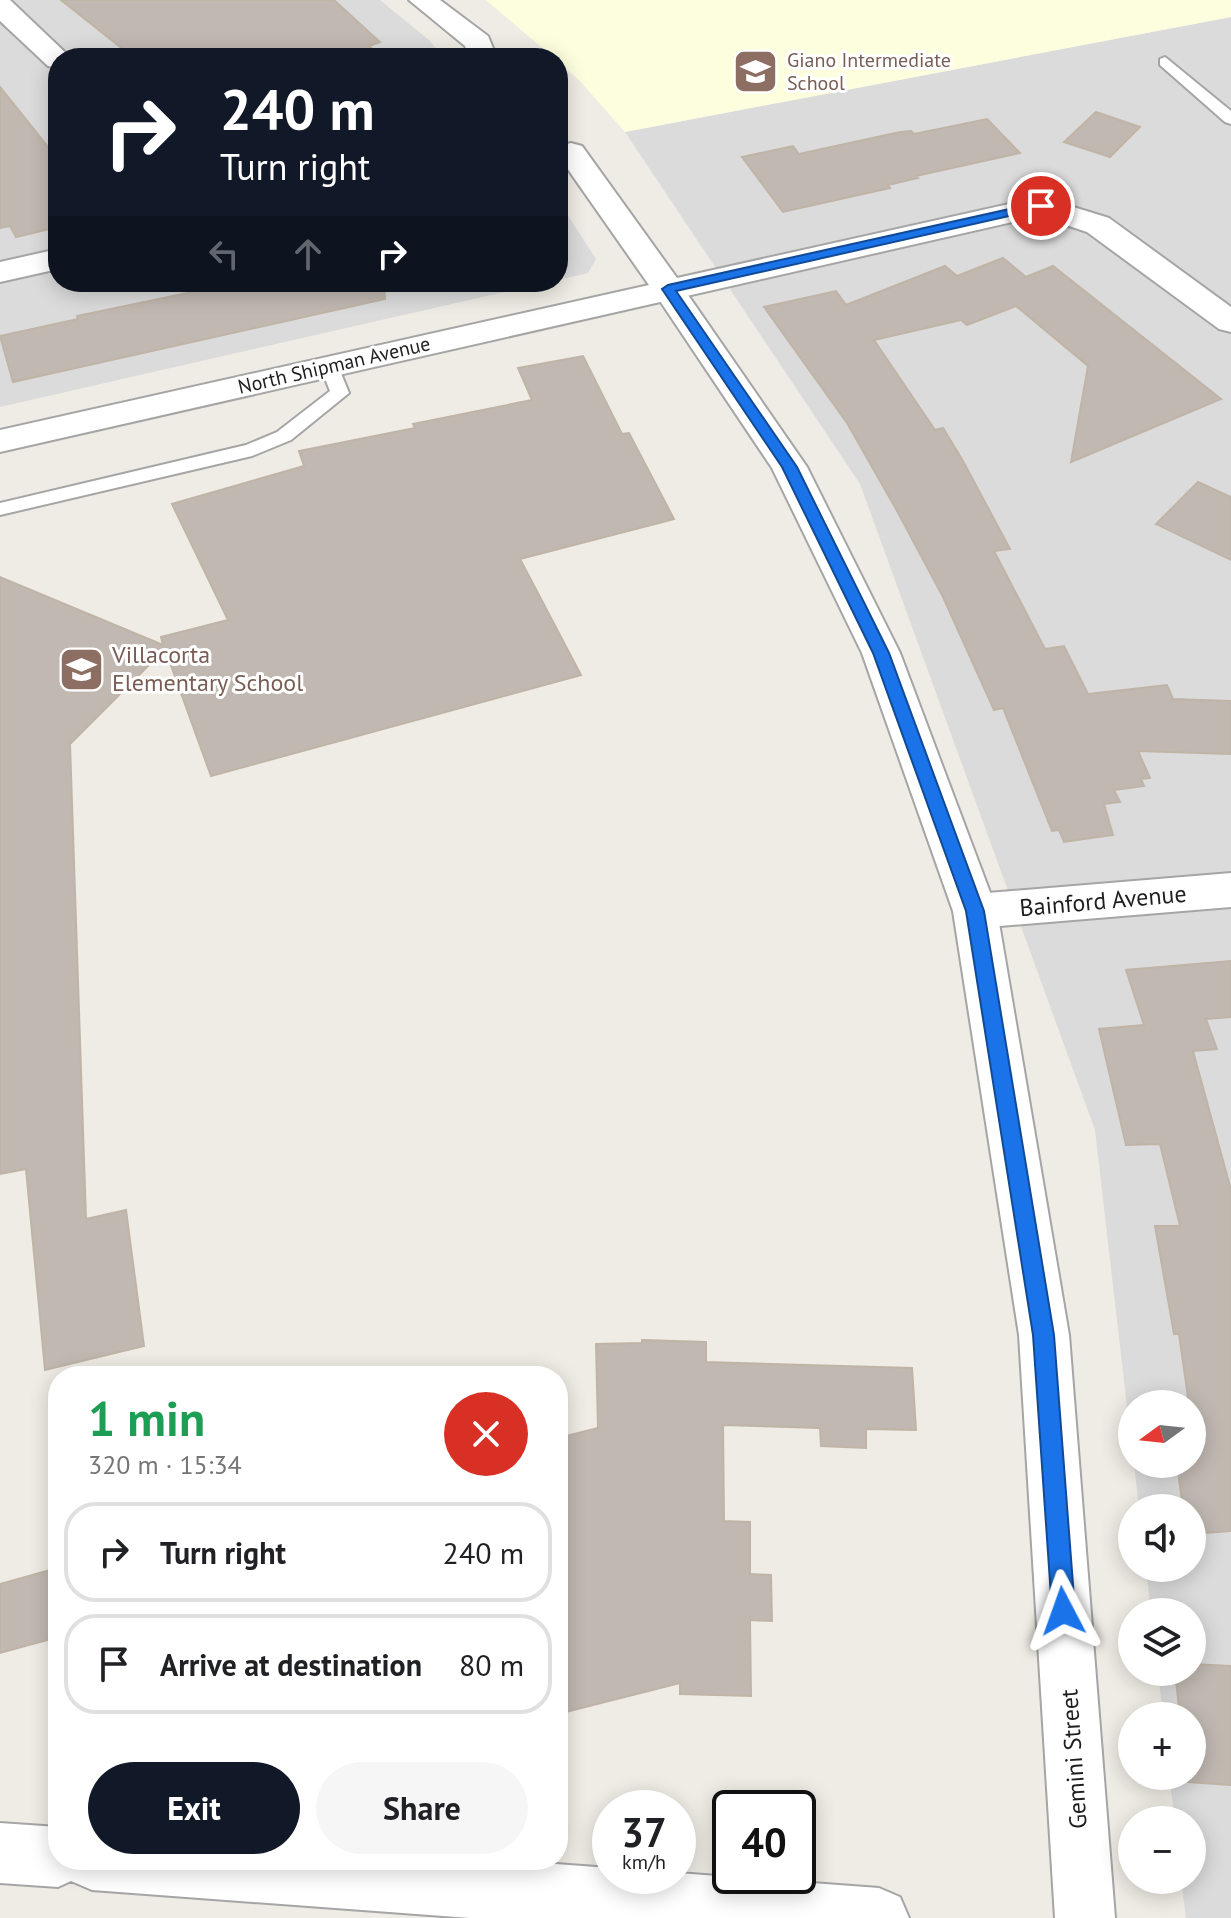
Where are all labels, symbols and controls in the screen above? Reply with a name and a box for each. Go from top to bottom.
school or university icon: Giano Intermediate School [732,47,780,95]
place label: Giano Intermediate School [787,47,951,96]
text: 240 m [220,73,375,145]
icon: right [88,80,192,184]
text: Turn right [220,143,370,190]
pin [1007,172,1075,240]
icon: arrive [1019,184,1063,228]
icon: left [202,232,246,276]
icon: ahead [286,232,330,276]
icon: right [370,232,414,276]
street label: North Shipman Avenue [235,330,433,400]
place label: Villacorta Elementary School [111,639,303,698]
school or university icon: Villacorta Elementary School [57,645,105,693]
street label: Bainford Avenue [1018,878,1188,923]
text: 1 min [88,1387,205,1449]
north arrow [1118,1390,1206,1478]
map controls [1118,1390,1206,1894]
button: close [444,1392,528,1476]
text: 320 m · 15:34 [88,1448,242,1481]
button: sound [1118,1494,1206,1582]
icon: right [92,1530,136,1574]
text: Turn right [160,1533,286,1572]
text: 240 m [443,1533,524,1572]
position arrow [1021,1569,1105,1653]
button: layers [1118,1598,1206,1686]
icon: arrive [92,1642,136,1686]
text: Arrive at destination [160,1645,422,1684]
text: 80 m [459,1645,524,1684]
street label: Gemini Street [1053,1688,1094,1830]
button: + [1118,1702,1206,1790]
button: Exit [88,1762,300,1854]
button: Share [316,1762,528,1854]
speed limit sign: 40 [712,1790,816,1894]
text: 37 [621,1806,667,1858]
button: − [1118,1806,1206,1894]
text: km/h [622,1849,666,1875]

